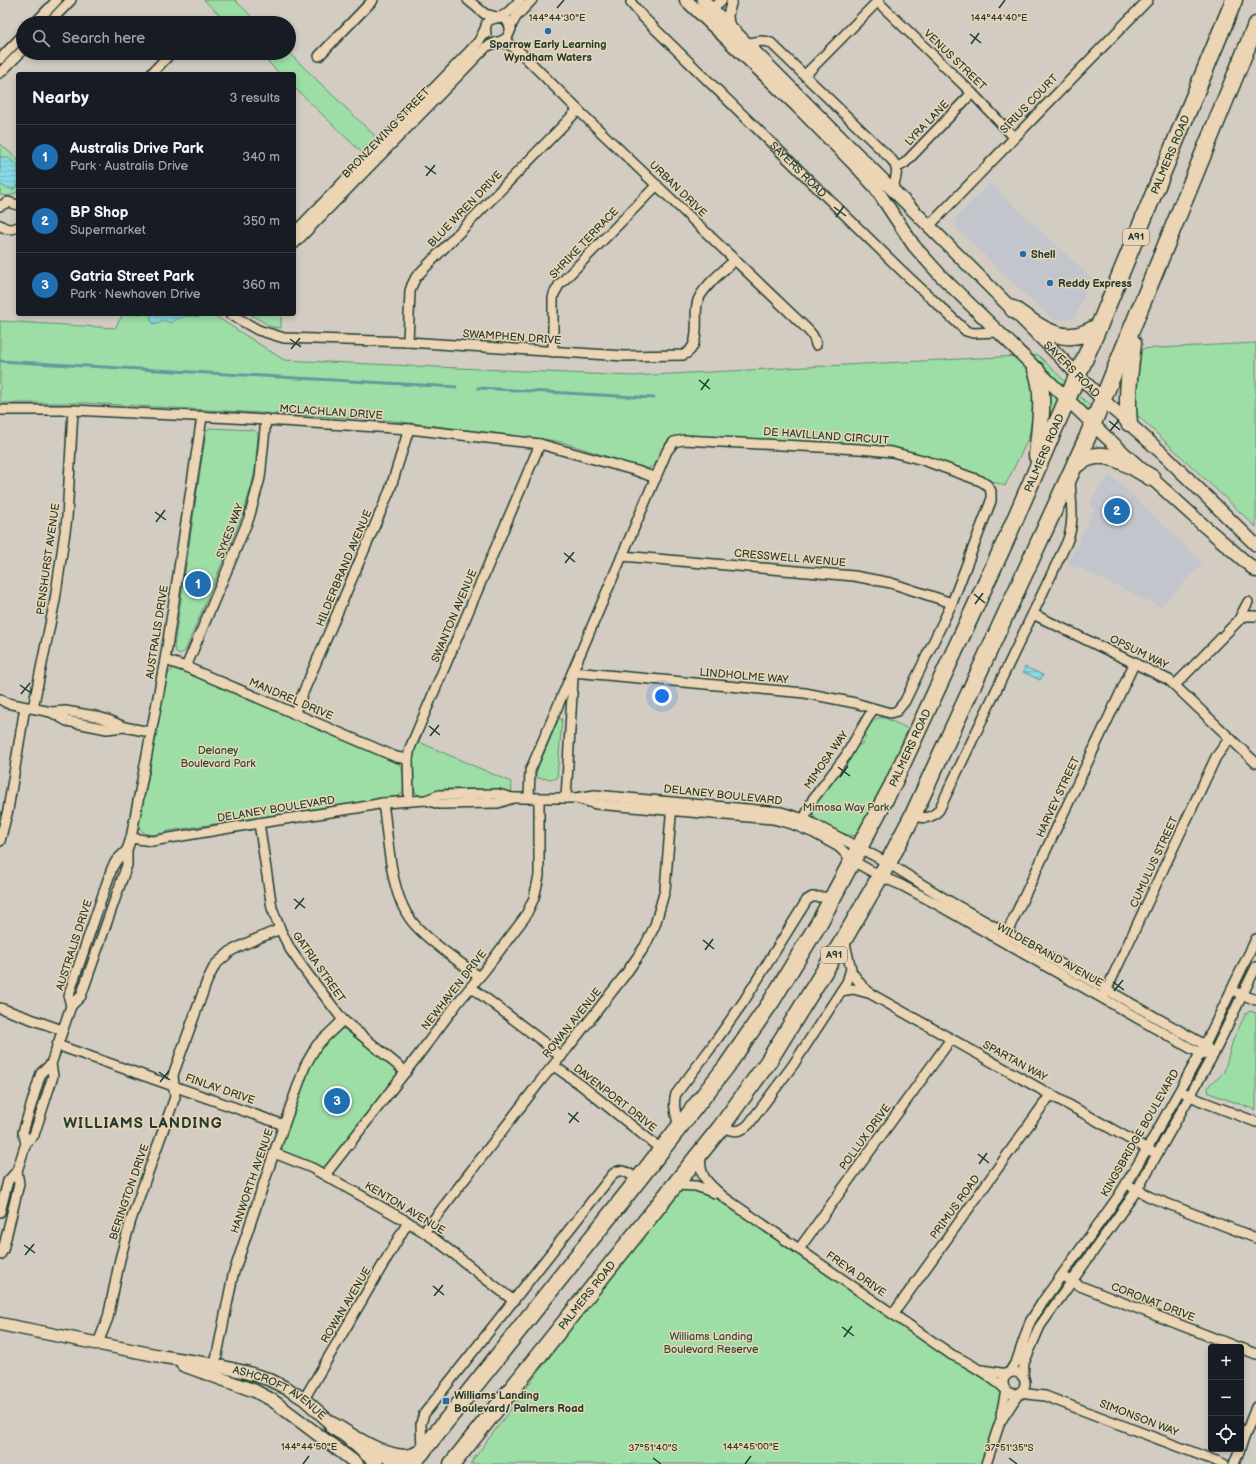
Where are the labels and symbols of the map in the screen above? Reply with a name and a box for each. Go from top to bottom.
text: 144°44'30"E [528,12,586,24]
text: 144°44'40"E [970,12,1028,24]
marker: Sparrow Early Learning Wyndham Waters [543,26,553,36]
street label: VENUS STREET [921,27,989,93]
place label: Sparrow Early Learning Wyndham Waters [490,38,606,64]
street label: SIRIUS COURT [997,71,1061,136]
street label: BRONZEWING STREET [339,85,433,181]
street label: LYRA LANE [902,98,952,148]
street label: PALMERS ROAD [1148,113,1192,196]
street label: SAYERS ROAD [767,139,829,200]
street label: URBAN DRIVE [647,158,709,220]
street label: BLUE WREN DRIVE [425,168,505,250]
street label: SHRIKE TERRACE [547,205,621,281]
road number: A91 [1123,229,1149,245]
place label: Shell [1031,248,1056,261]
marker: Shell [1018,249,1028,259]
place label: Reddy Express [1058,277,1133,290]
marker: Reddy Express [1045,278,1055,288]
street label: SWAMPHEN DRIVE [462,327,562,347]
street label: SAYERS ROAD [1041,338,1103,400]
street label: MCLACHLAN DRIVE [279,402,383,422]
street label: PALMERS ROAD [1021,412,1067,494]
street label: DE HAVILLAND CIRCUIT [763,425,890,447]
pin: 2 [1104,496,1130,526]
street label: SYKES WAY [214,501,247,560]
street label: PENSHURST AVENUE [34,502,62,616]
street label: HILDERBRAND AVENUE [313,508,375,628]
street label: CRESSWELL AVENUE [733,547,847,569]
street label: SWANTON AVENUE [429,568,479,664]
pin: 1 [185,569,211,599]
street label: AUSTRALIS DRIVE [143,584,171,680]
street label: OPSUM WAY [1108,632,1171,672]
street label: LINDHOLME WAY [699,666,790,686]
street label: MANDREL DRIVE [247,675,335,723]
your location [652,686,672,706]
street label: PALMERS ROAD [886,707,933,789]
street label: MIMOSA WAY [801,728,851,792]
park label: Delaney Boulevard Park [180,744,256,770]
street label: HARVEY STREET [1034,754,1083,839]
street label: DELANEY BOULEVARD [663,782,783,808]
street label: DELANEY BOULEVARD [216,793,336,825]
park label: Mimosa Way Park [803,801,890,814]
street label: CUMULUS STREET [1127,814,1181,910]
street label: AUSTRALIS DRIVE [53,898,95,992]
street label: WILDEBRAND AVENUE [994,920,1106,990]
street label: GATRIA STREET [290,929,348,1005]
street label: NEWHAVEN DRIVE [419,947,489,1033]
road number: A91 [821,947,847,963]
street label: ROWAN AVENUE [540,985,604,1061]
street label: SPARTAN WAY [981,1038,1050,1084]
street label: DAVENPORT DRIVE [571,1062,659,1134]
street label: KINGSBRIDGE BOULEVARD [1098,1067,1182,1199]
street label: FINLAY DRIVE [183,1071,257,1107]
pin: 3 [324,1086,350,1116]
street label: POLLUX DRIVE [837,1101,893,1173]
district label: WILLIAMS LANDING [63,1114,223,1133]
street label: HANWORTH AVENUE [228,1127,276,1235]
street label: BERINGTON DRIVE [106,1142,152,1242]
street label: PRIMUS ROAD [927,1172,983,1242]
street label: KENTON AVENUE [362,1179,448,1237]
street label: FREYA DRIVE [824,1249,888,1299]
street label: PALMERS ROAD [555,1258,618,1332]
street label: ROWAN AVENUE [318,1265,374,1345]
street label: CORONAT DRIVE [1109,1280,1197,1324]
park label: Williams Landing Boulevard Reserve [663,1330,759,1356]
street label: ASHCROFT AVENUE [232,1363,329,1422]
place label: Williams Landing Boulevard/ Palmers Road [454,1389,584,1415]
marker: Williams Landing Boulevard/ Palmers Road [441,1396,451,1406]
street label: SIMONSON WAY [1098,1397,1181,1439]
text: 144°44'50"E [281,1441,338,1453]
text: 144°45'00"E [723,1441,780,1453]
text: 37°51'40"S [628,1442,678,1454]
text: 37°51'35"S [984,1442,1034,1454]

